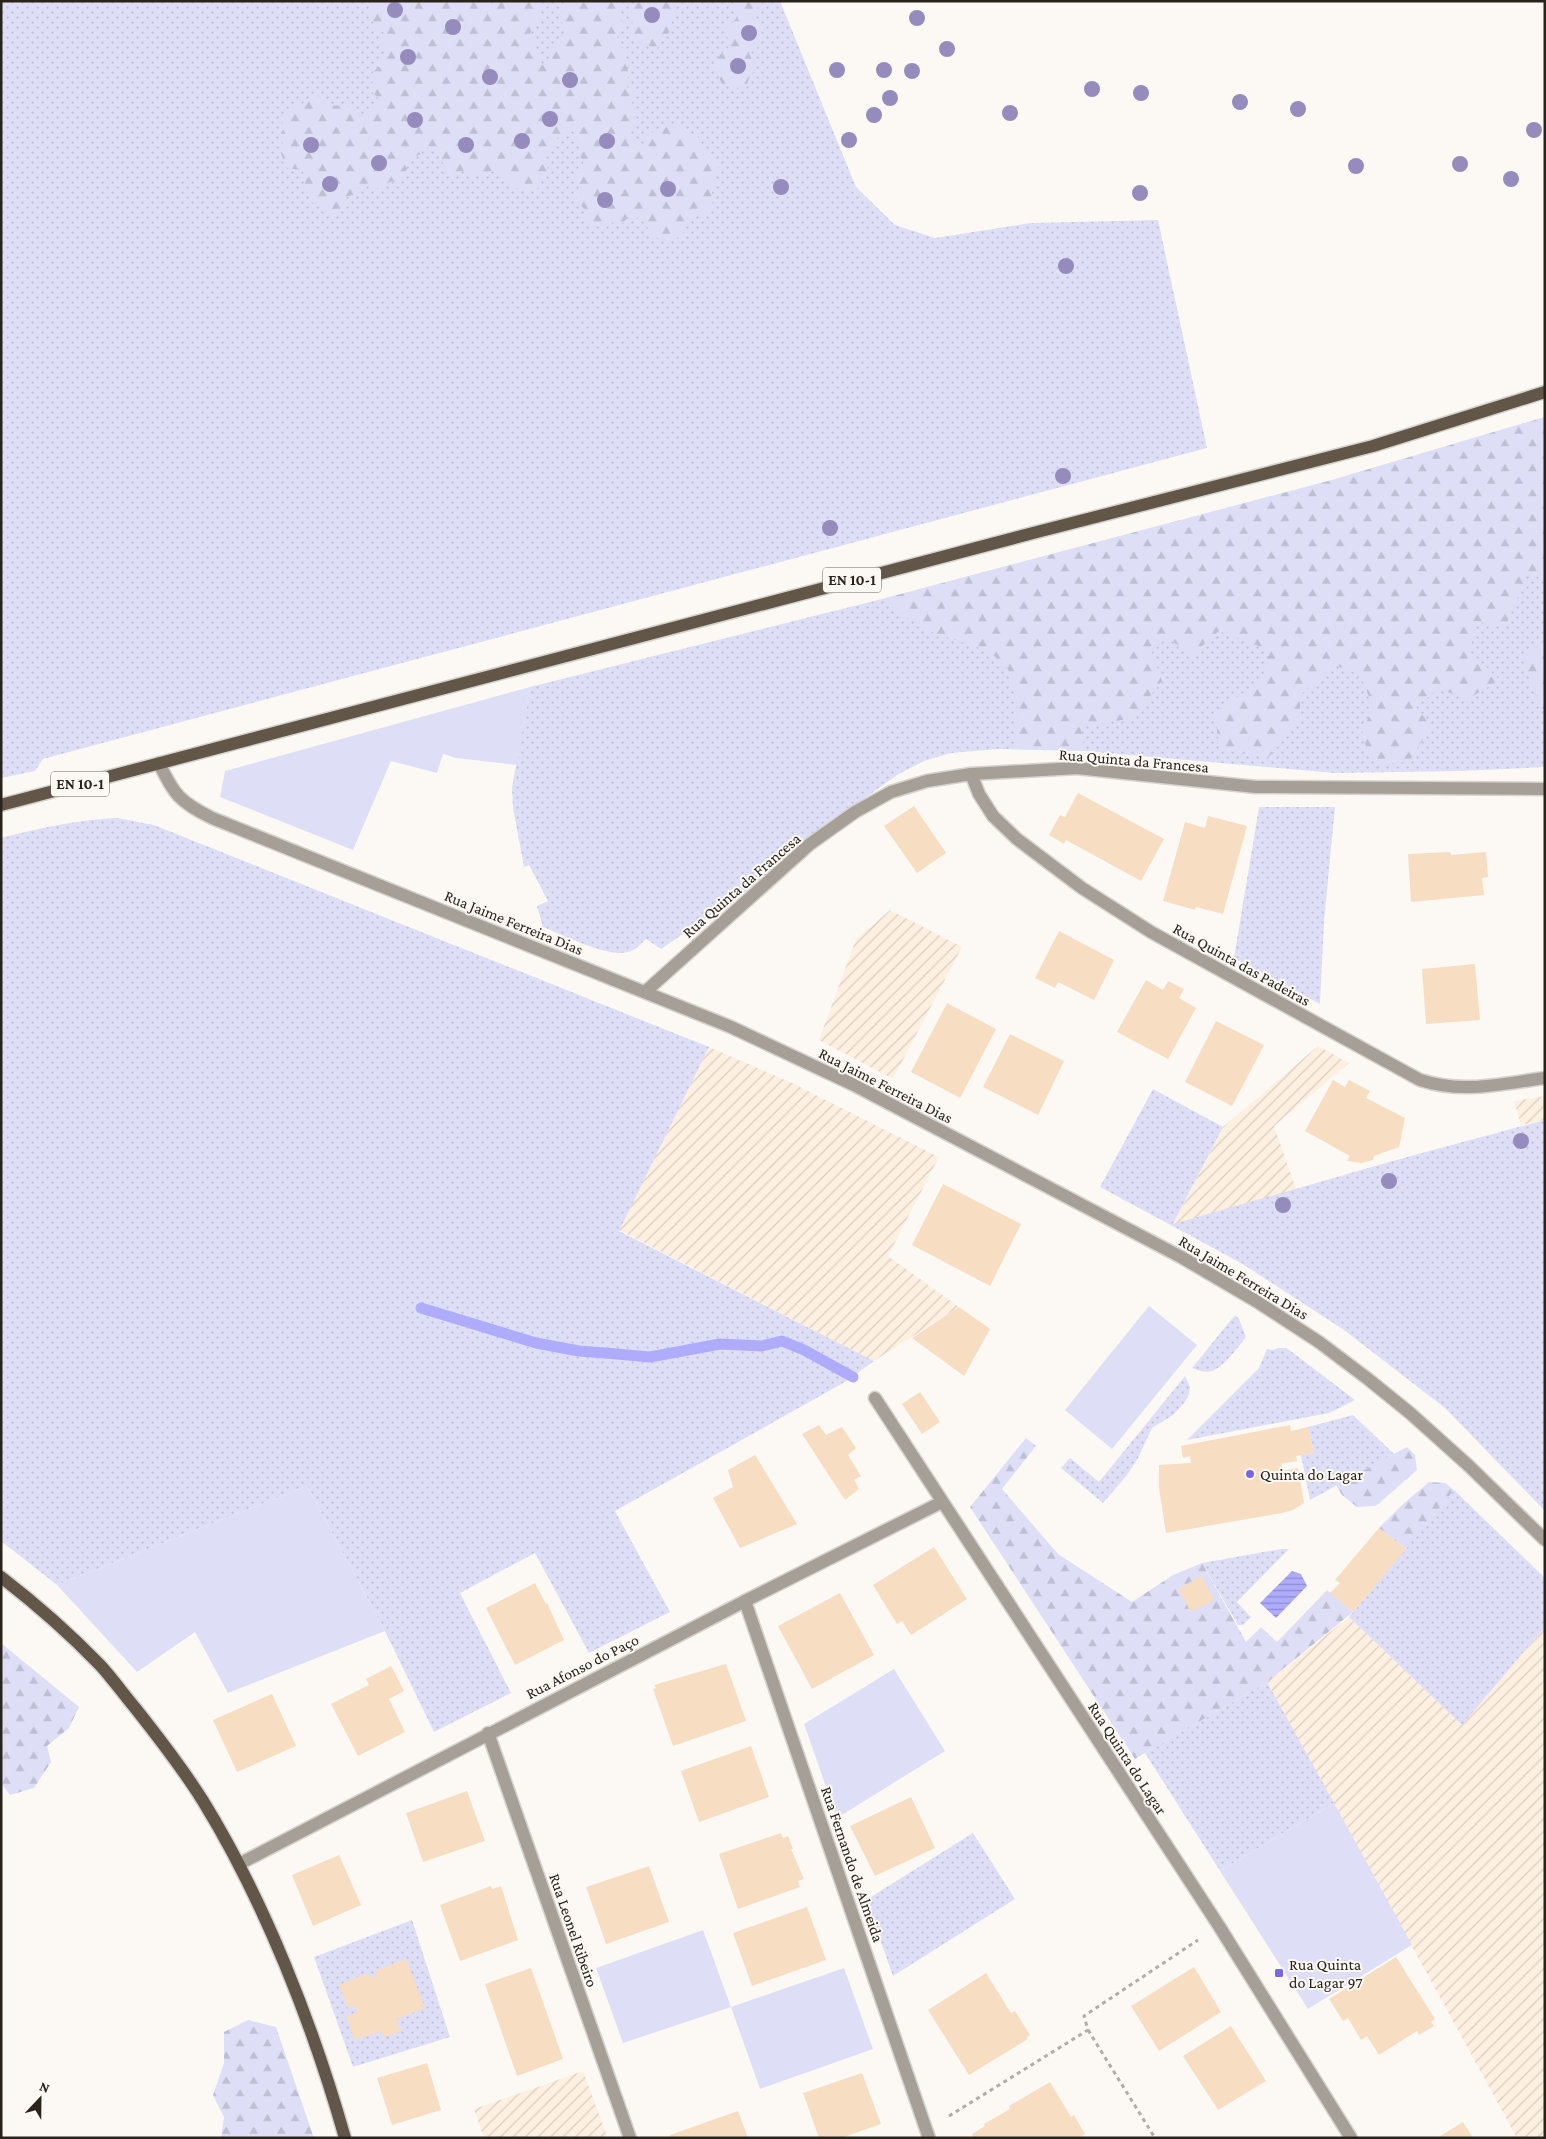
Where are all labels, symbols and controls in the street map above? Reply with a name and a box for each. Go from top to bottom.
road number: EN 10-1 [823,568,881,592]
street label: Rua Quinta da Francesa [1058,745,1210,776]
road number: EN 10-1 [51,772,109,796]
street label: Rua Quinta da Francesa [679,829,804,941]
street label: Rua Jaime Ferreira Dias [442,887,586,959]
street label: Rua Quinta das Padeiras [1170,920,1313,1009]
street label: Rua Jaime Ferreira Dias [816,1044,956,1127]
street label: Rua Jaime Ferreira Dias [1175,1232,1312,1324]
place label: Quinta do Lagar [1260,1466,1363,1484]
marker: Quinta do Lagar [1244,1468,1256,1480]
street label: Rua Afonso do Paço [523,1631,642,1703]
street label: Rua Quinta do Lagar [1084,1699,1170,1819]
street label: Rua Fernando de Almeida [818,1784,887,1945]
street label: Rua Leonel Ribeiro [546,1871,601,1989]
place label: Rua Quinta do Lagar 97 [1289,1956,1363,1992]
marker: Rua Quinta do Lagar 97 [1273,1967,1285,1979]
north arrow [15,2074,65,2124]
text: N [37,2078,53,2096]

